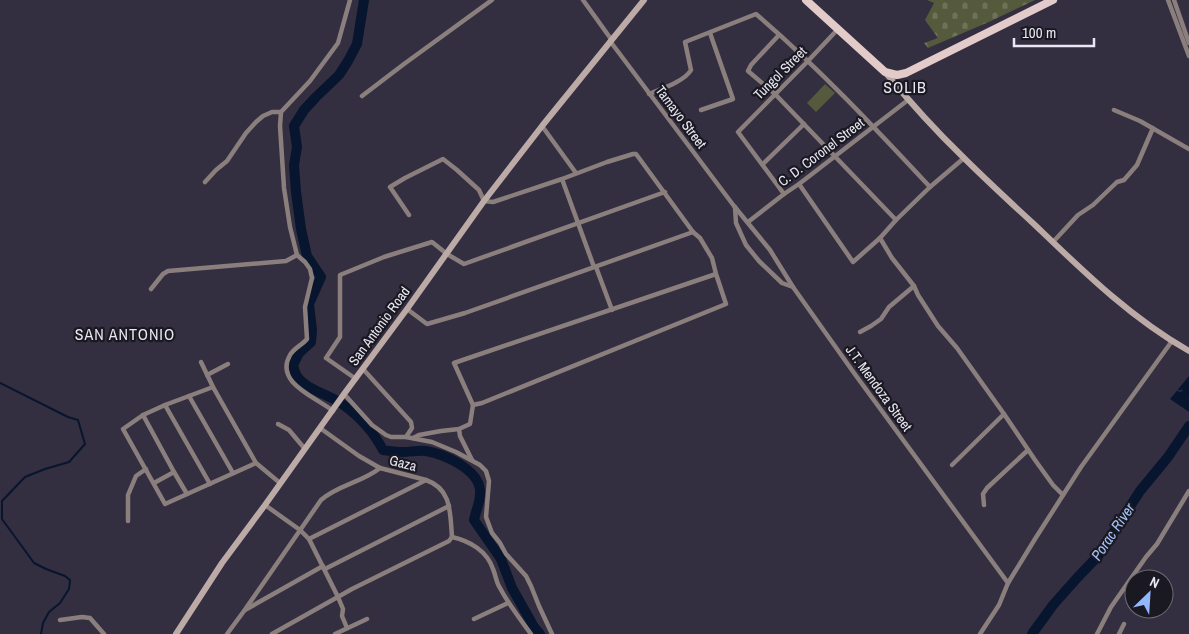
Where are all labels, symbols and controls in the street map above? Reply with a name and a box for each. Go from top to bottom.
scale bar [1014,15,1094,47]
text: 100 m [1022,22,1056,43]
street label: Tungol Street [750,43,810,103]
district label: SOLIB [883,76,927,98]
street label: Tamayo Street [651,82,711,152]
street label: C. D. Coronel Street [774,114,868,190]
street label: San Antonio Road [344,283,414,369]
district label: SAN ANTONIO [75,323,175,345]
street label: J.T. Mendoza Street [842,341,916,435]
street label: Gaza [388,451,419,475]
water label: Porac River [1086,498,1140,565]
north arrow [1124,569,1174,619]
text: N [1147,572,1162,592]

